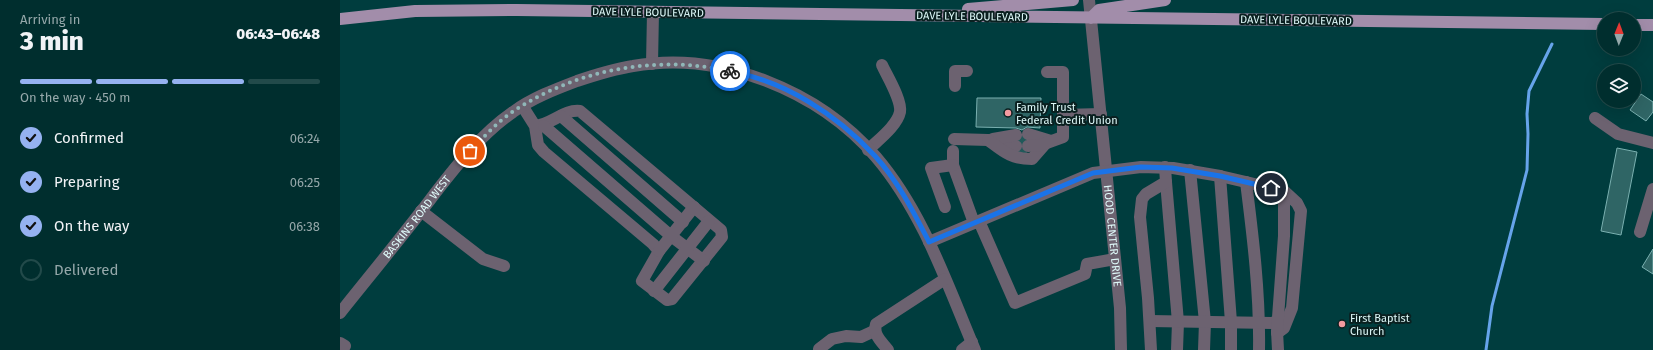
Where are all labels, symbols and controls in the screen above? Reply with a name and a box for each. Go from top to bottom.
street label: DAVE LYLE BOULEVARD [592,5,704,20]
street label: DAVE LYLE BOULEVARD [916,9,1028,24]
text: Arriving in [20,12,80,27]
north arrow [1597,12,1641,56]
map controls [1597,12,1641,108]
street label: DAVE LYLE BOULEVARD [1240,13,1352,28]
text: 06:43–06:48 [236,25,320,43]
text: 3 min [20,26,84,57]
courier [710,51,750,91]
icon: bike [719,60,741,82]
button: layers [1597,64,1641,108]
text: On the way · 450 m [20,90,131,105]
place label: Family Trust Federal Credit Union [1016,101,1118,127]
marker: Family Trust Federal Credit Union [1003,108,1013,118]
icon: check [20,127,42,149]
text: Confirmed [54,129,124,147]
text: 06:24 [290,131,320,146]
pin [453,134,487,168]
icon: bag [459,140,481,162]
icon: check [20,171,42,193]
pin [1254,171,1288,205]
text: Preparing [54,173,119,191]
street label: BASKINS ROAD WEST [381,173,454,261]
text: 06:25 [290,175,320,190]
icon: home [1260,177,1282,199]
street label: HOOD CENTER DRIVE [1101,184,1124,288]
icon: check [20,215,42,237]
text: On the way [54,217,129,235]
text: 06:38 [289,219,320,234]
text: Delivered [54,261,118,279]
place label: First Baptist Church [1350,312,1410,338]
marker: First Baptist Church [1337,319,1347,329]

